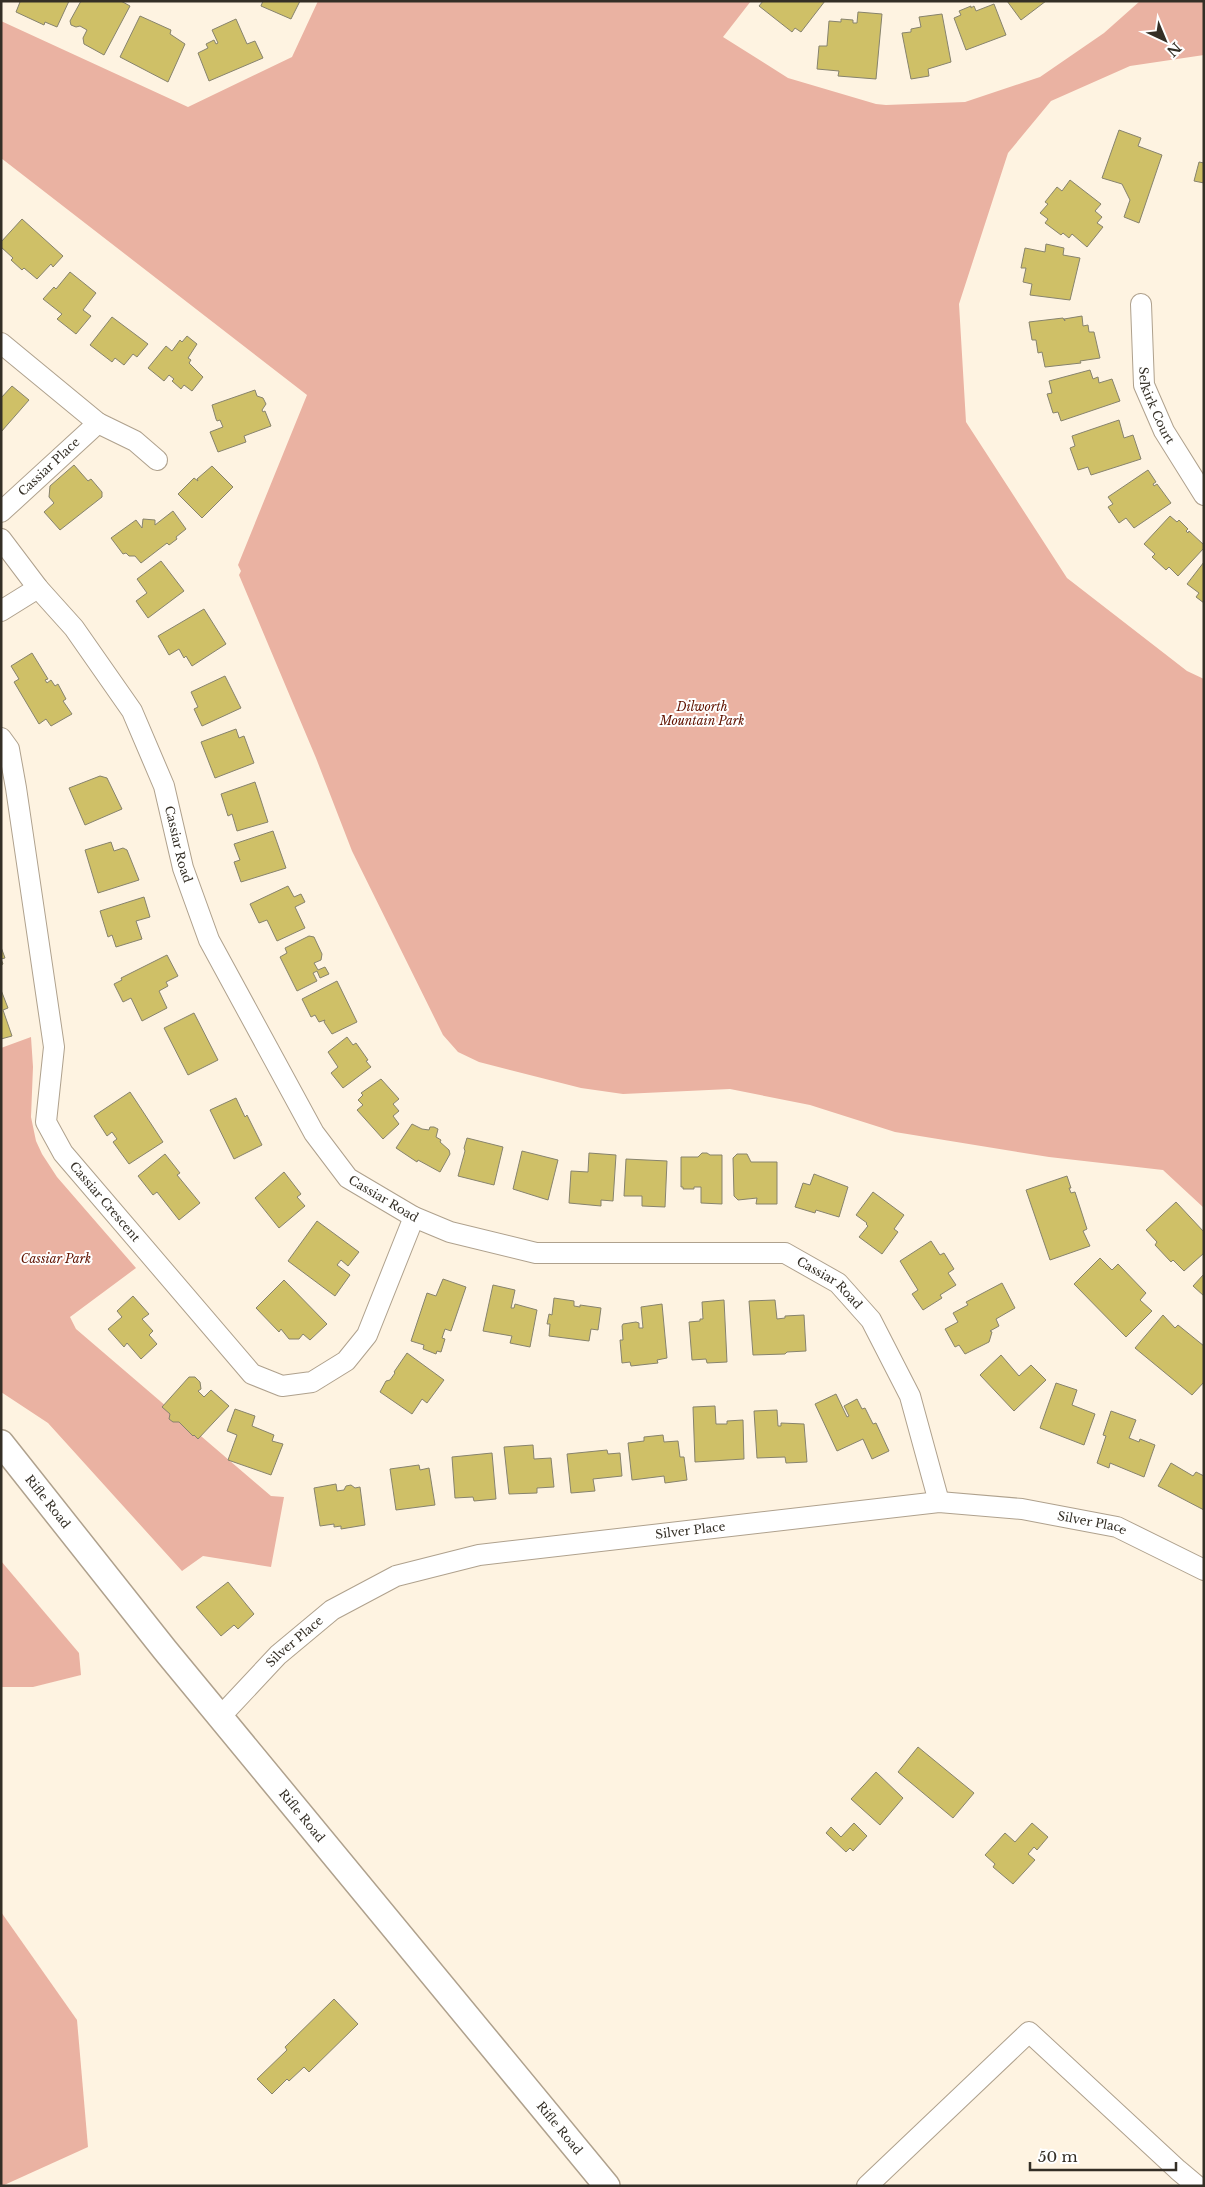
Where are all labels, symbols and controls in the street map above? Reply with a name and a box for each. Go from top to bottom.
north arrow [1140,15,1190,65]
text: N [1163,38,1185,60]
street label: Selkirk Court [1136,367,1178,447]
street label: Cassiar Place [15,434,83,499]
park label: Dilworth Mountain Park [659,699,744,728]
street label: Cassiar Road [162,804,196,885]
street label: Cassiar Crescent [67,1158,144,1245]
street label: Cassiar Road [346,1172,421,1225]
park label: Cassiar Park [21,1251,91,1266]
street label: Cassiar Road [794,1253,866,1312]
street label: Rifle Road [22,1472,74,1531]
street label: Silver Place [1056,1508,1130,1538]
street label: Silver Place [654,1519,726,1542]
street label: Silver Place [262,1613,326,1670]
street label: Rifle Road [276,1786,328,1845]
street label: Rifle Road [534,2098,586,2157]
scale bar [1030,2140,1176,2172]
text: 50 m [1038,2147,1078,2166]

